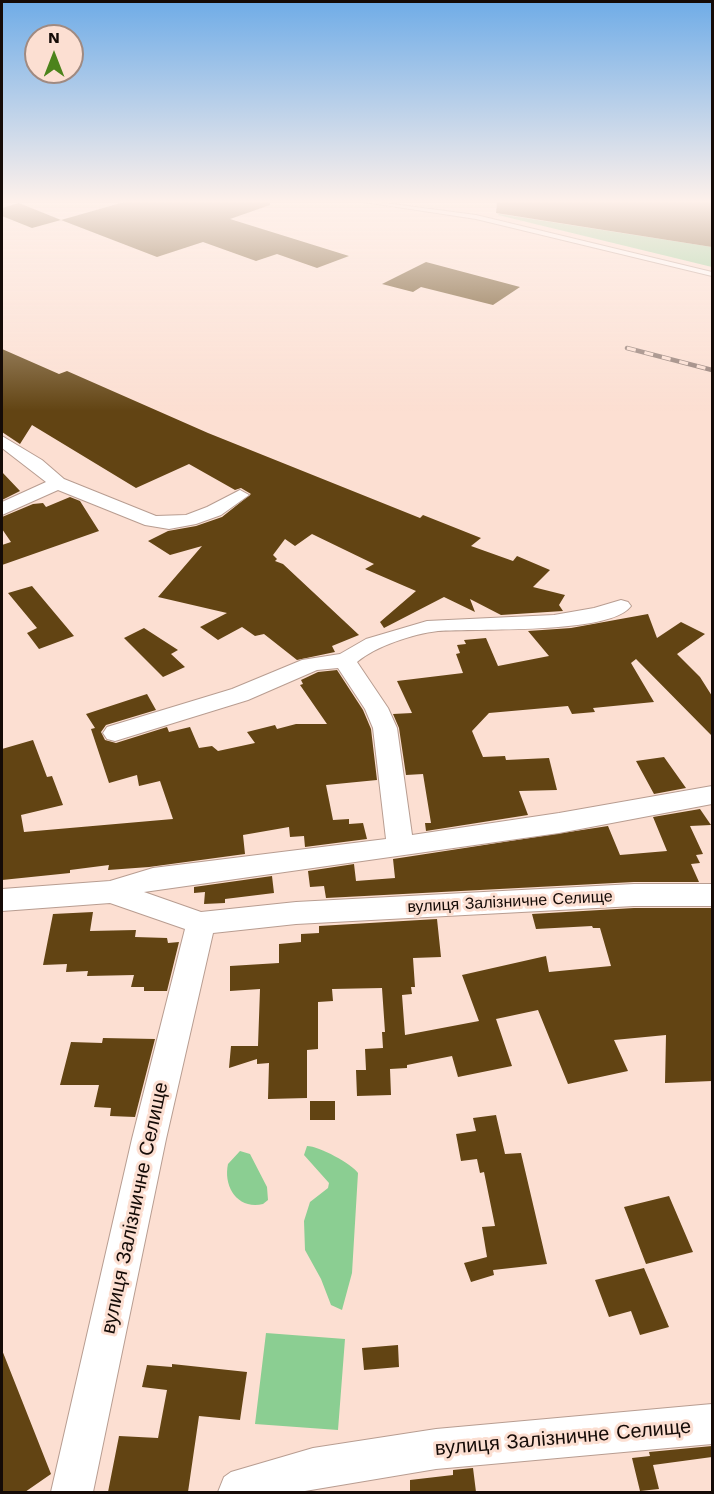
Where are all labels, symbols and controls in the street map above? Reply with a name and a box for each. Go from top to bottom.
north arrow [24,24,84,84]
text: N [48,28,60,47]
street label: вулиця Залізничне Селище [407,887,613,917]
street label: вулиця Залізничне Селище [97,1080,173,1336]
street label: вулиця Залізничне Селище [434,1415,692,1461]

